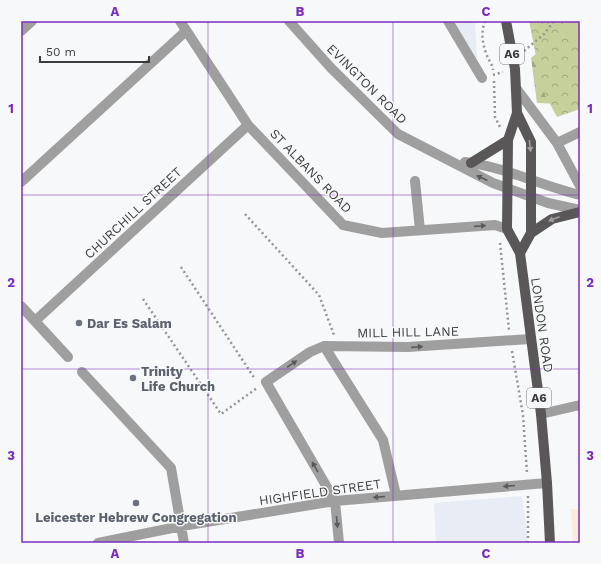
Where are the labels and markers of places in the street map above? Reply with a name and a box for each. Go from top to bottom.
place label: Dar Es Salam [87,316,172,331]
marker: Dar Es Salam [74,318,84,328]
place label: Trinity Life Church [141,364,215,394]
marker: Trinity Life Church [128,373,138,383]
marker: Leicester Hebrew Congregation [131,498,141,508]
place label: Leicester Hebrew Congregation [35,510,237,525]

